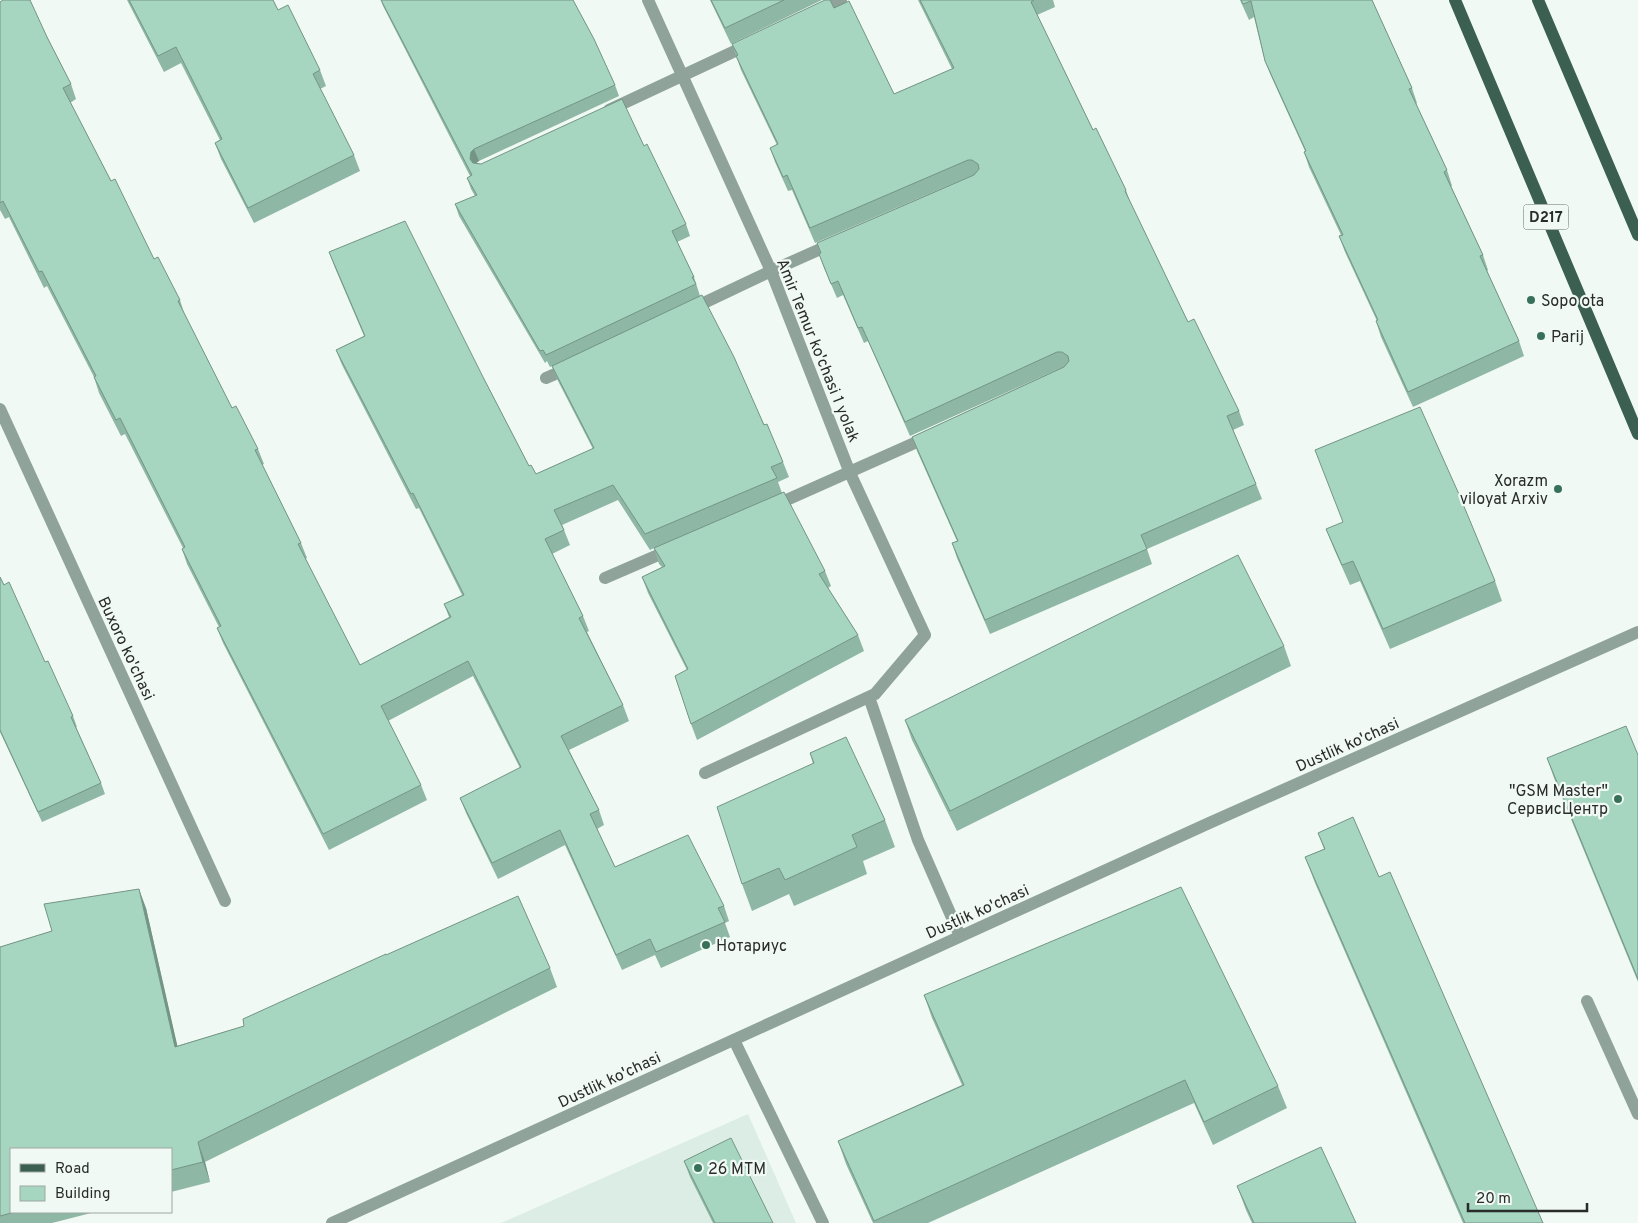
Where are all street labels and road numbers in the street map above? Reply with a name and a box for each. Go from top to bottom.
road number: D217 [1524,204,1568,230]
street label: Amir Temur ko'chasi 1 yolak [771,256,863,446]
street label: Buxoro ko'chasi [92,594,158,704]
street label: Dustlik ko'chasi [1293,714,1403,778]
street label: Dustlik ko'chasi [923,881,1033,945]
street label: Dustlik ko'chasi [555,1048,664,1113]

